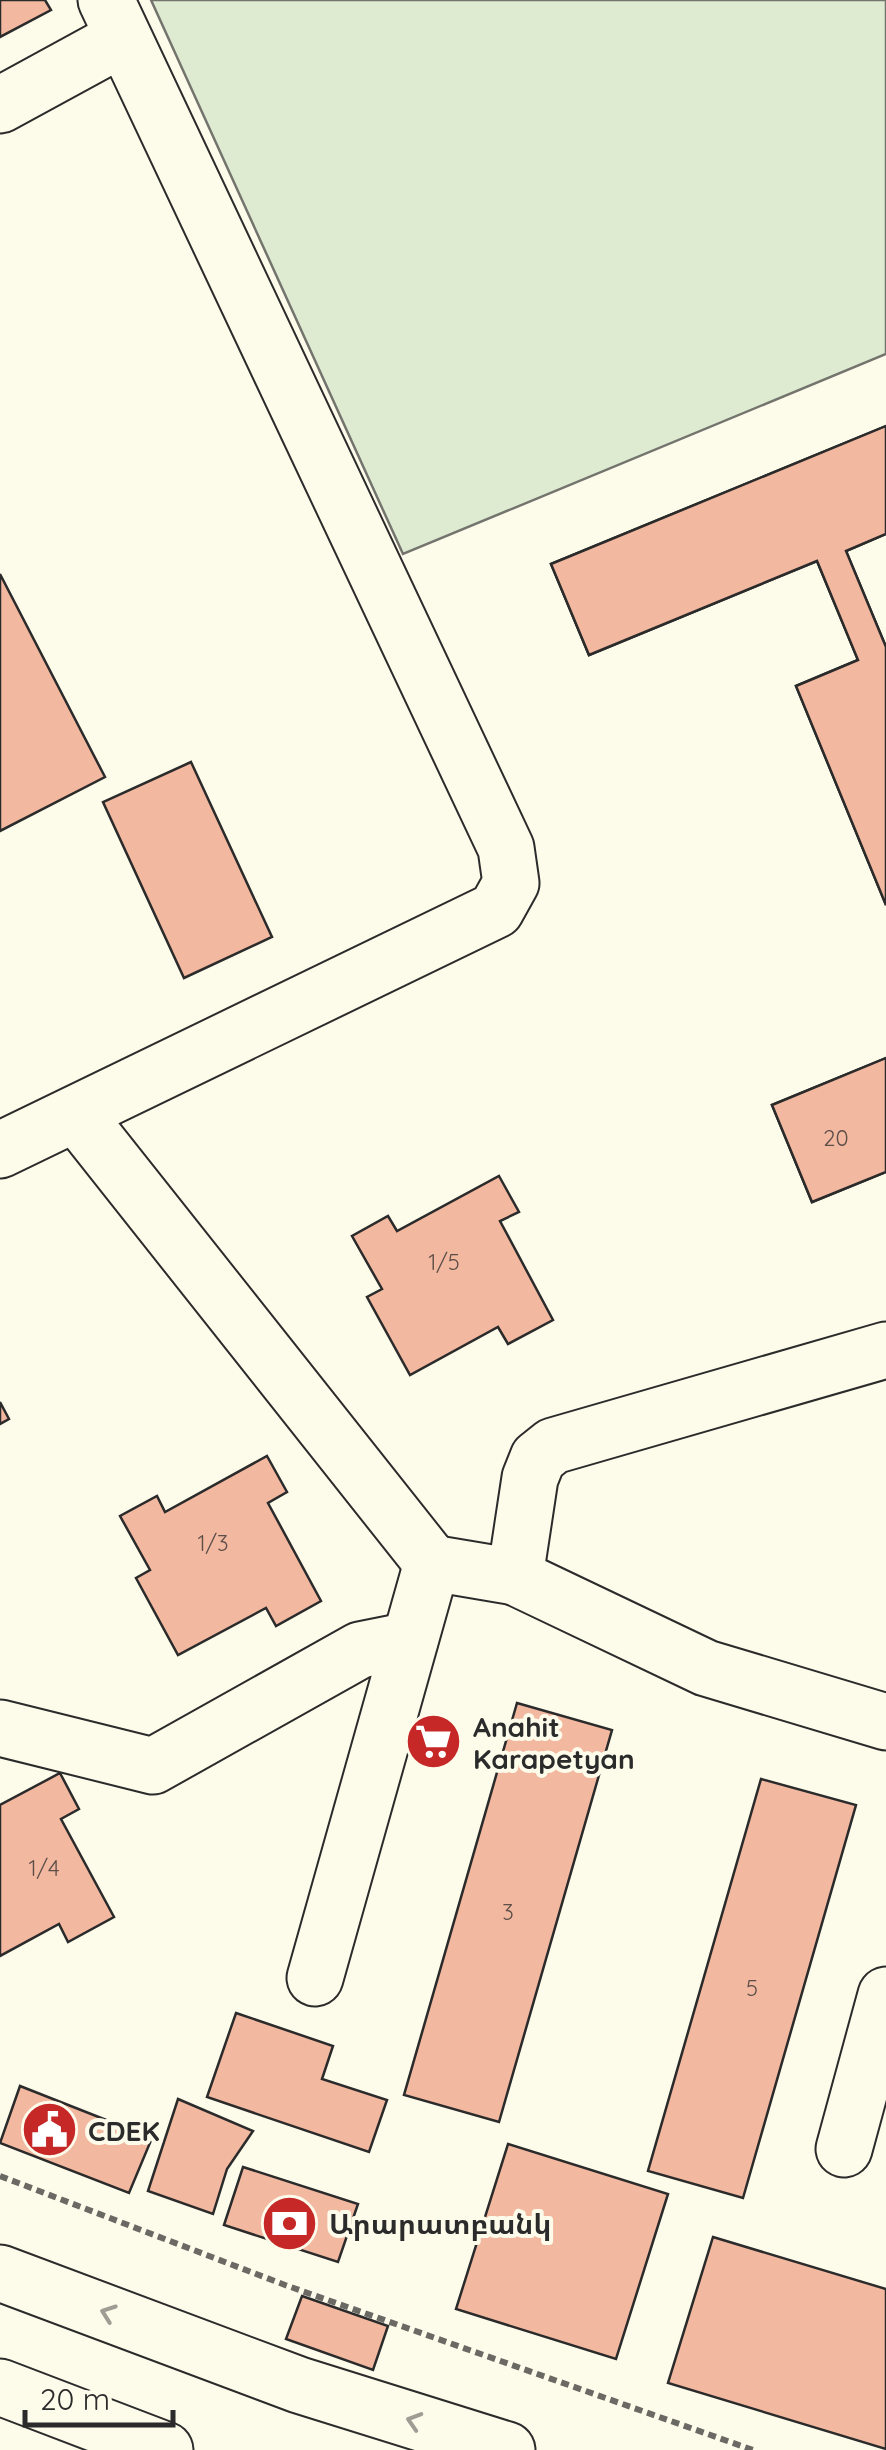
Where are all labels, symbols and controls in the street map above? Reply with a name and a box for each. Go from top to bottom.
house number: 20 [823,1124,849,1152]
house number: 1/5 [428,1248,460,1276]
house number: 1/3 [197,1529,229,1557]
place label: Anahit Karapetyan [473,1709,635,1776]
supermarket icon: Anahit Karapetyan [404,1712,464,1772]
house number: 1/4 [28,1854,60,1882]
house number: 3 [502,1898,514,1926]
house number: 5 [746,1974,758,2002]
public building icon: CDEK [19,2100,79,2160]
place label: CDEK [88,2113,160,2148]
bank icon: Արարատբանկ [260,2193,320,2253]
place label: Արարատբանկ [329,2206,551,2241]
one-way arrow [100,2305,117,2325]
scale bar [25,2365,172,2427]
text: 20 m [40,2380,110,2418]
one-way arrow [406,2412,423,2433]

